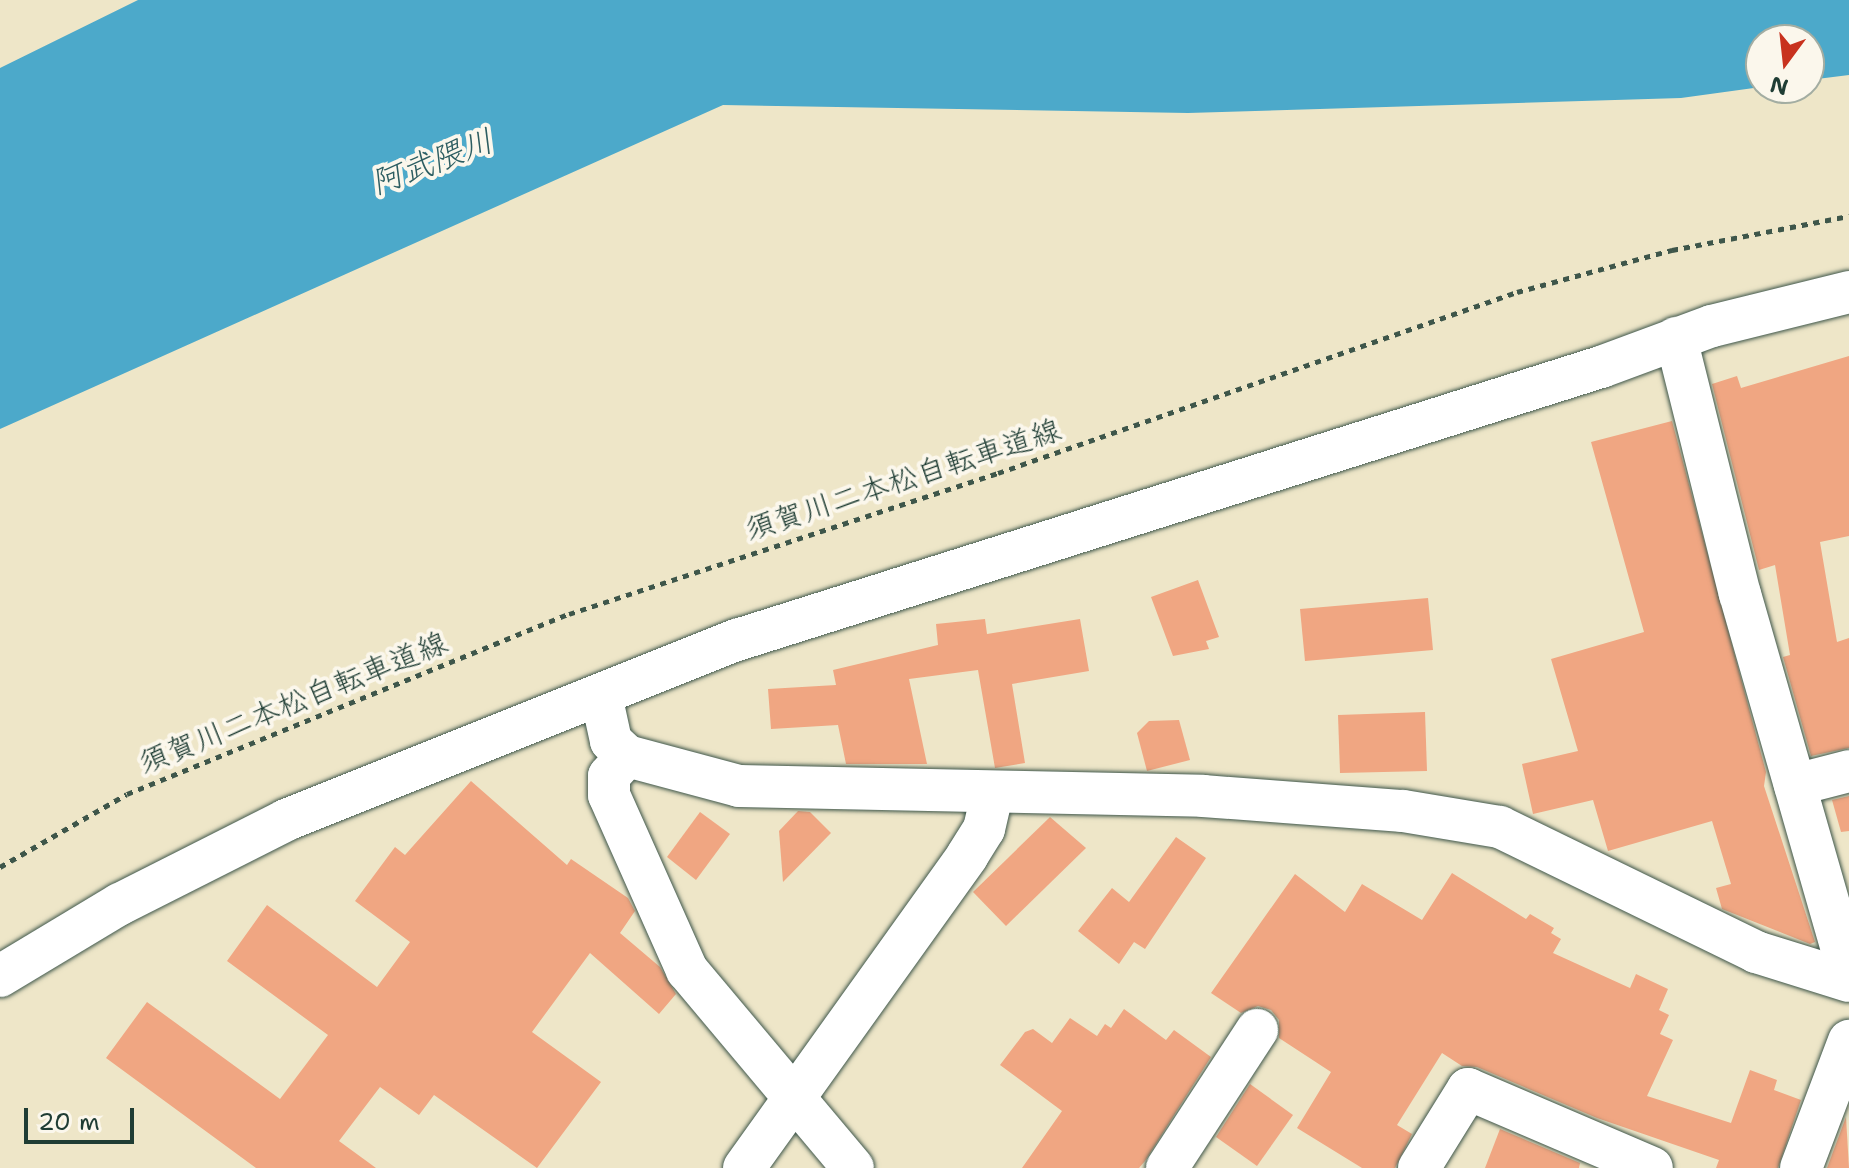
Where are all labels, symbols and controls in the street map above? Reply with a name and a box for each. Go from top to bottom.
north arrow [1745,24,1825,104]
text: N [1767,69,1791,102]
water label: 阿武隈川 [365,121,499,203]
street label: 須賀川二本松自転車道線 [741,412,1065,548]
street label: 須賀川二本松自転車道線 [133,625,453,781]
scale bar [28,1092,138,1142]
text: 20 m [38,1106,100,1138]

